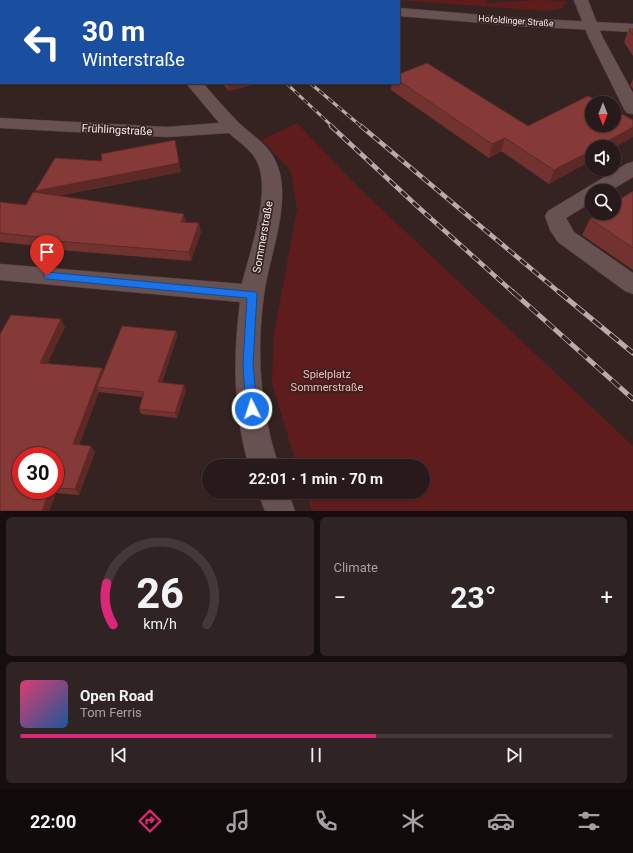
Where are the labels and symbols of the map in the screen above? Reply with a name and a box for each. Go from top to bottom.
street label: Hofoldinger Straße [478,13,554,29]
north arrow [585,96,621,132]
street label: Frühlingstraße [81,122,153,138]
street label: Sommerstraße [250,200,276,274]
pin [30,235,64,276]
park label: Spielplatz Sommerstraße [291,368,364,394]
position arrow [231,388,273,430]
speed limit sign: 30 [12,447,64,499]

